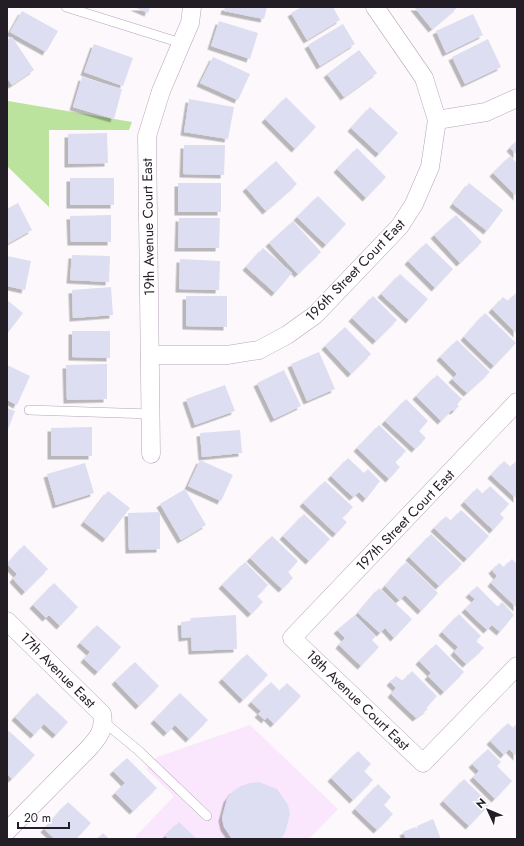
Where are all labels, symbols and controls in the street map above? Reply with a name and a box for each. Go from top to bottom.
street label: 19th Avenue Court East [137,157,159,296]
street label: 196th Street Court East [301,214,410,326]
street label: 197th Street Court East [351,464,459,575]
street label: 17th Avenue East [16,628,101,713]
street label: 18th Avenue Court East [302,645,415,755]
north arrow [468,790,508,830]
text: N [472,794,490,812]
scale bar [18,804,69,830]
text: 20 m [24,809,51,827]

